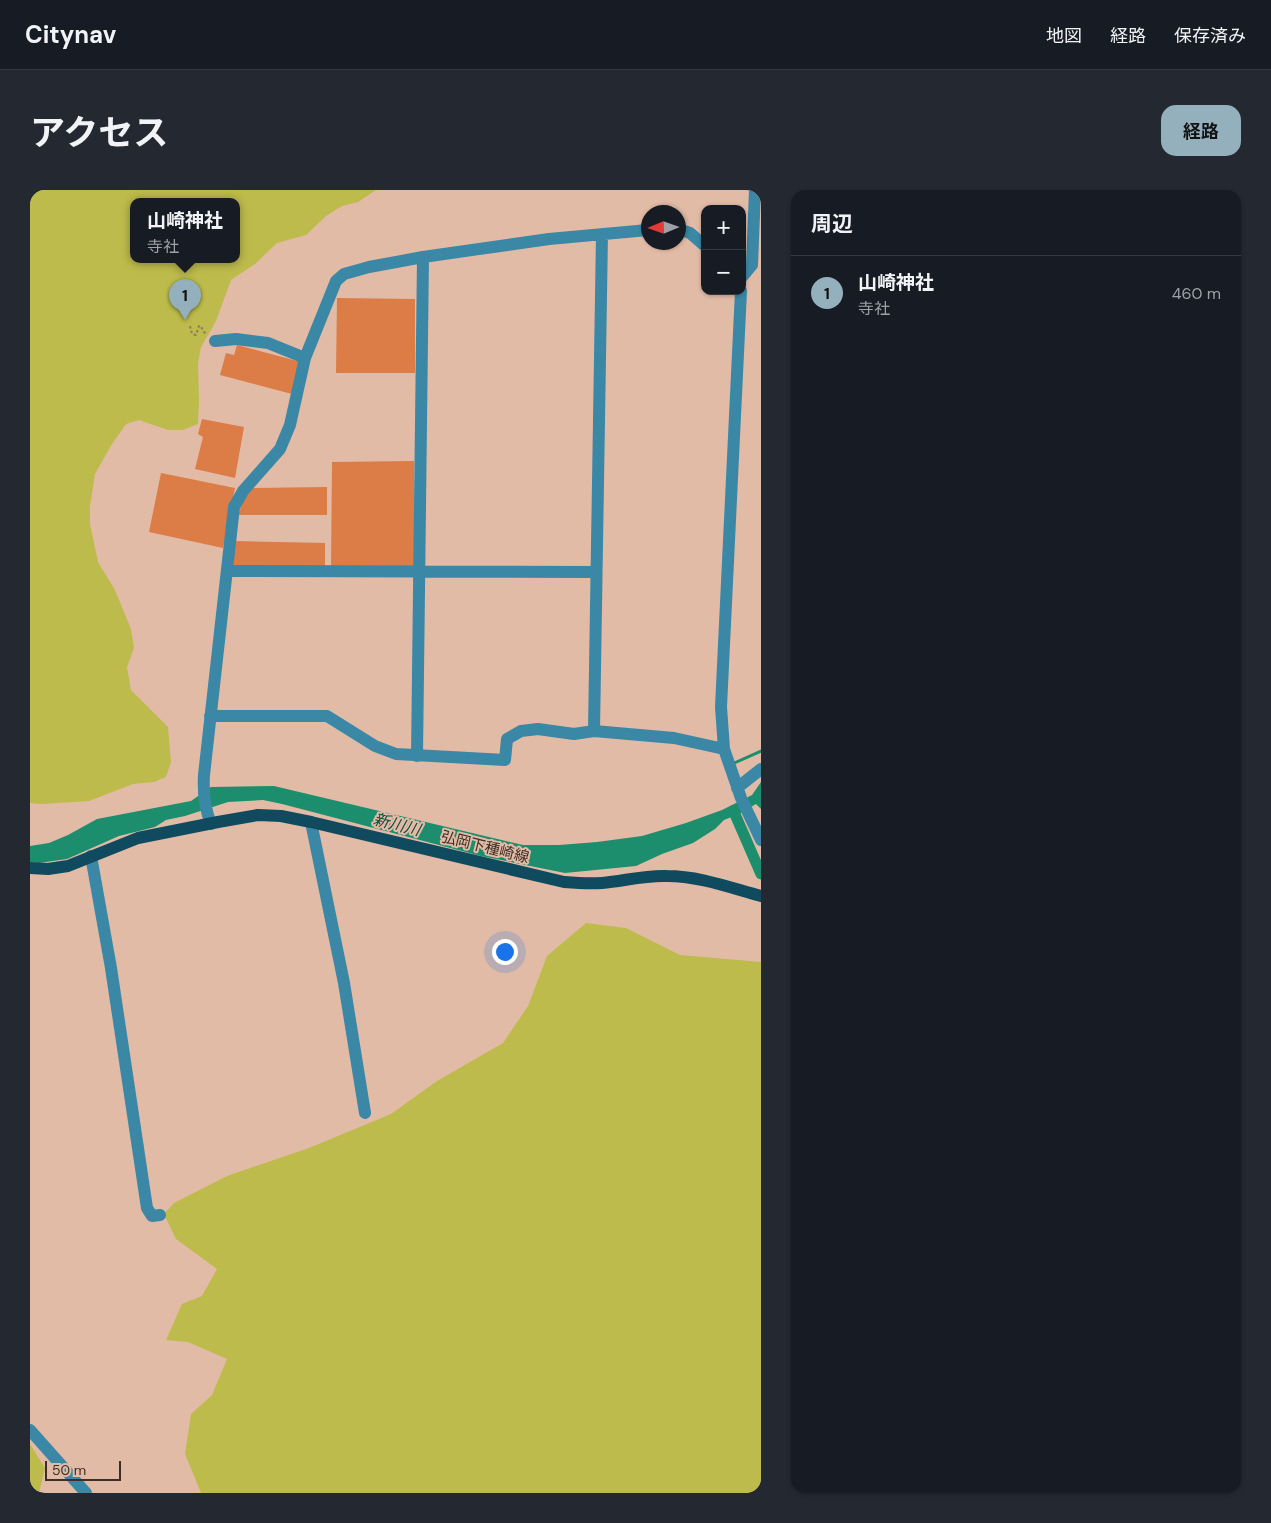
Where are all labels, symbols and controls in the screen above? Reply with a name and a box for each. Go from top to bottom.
text: Citynav [25,19,116,50]
text: 地図 [1046,24,1082,48]
text: 経路 [1110,24,1146,48]
text: 保存済み [1174,24,1246,48]
button: 経路 [1161,105,1241,156]
text: アクセス [30,110,168,156]
popup [130,198,240,263]
north arrow [641,205,686,250]
map controls [701,205,746,295]
button: + [701,205,746,250]
text: 山崎神社 [147,208,223,233]
text: 周辺 [811,210,853,238]
text: 寺社 [147,236,179,257]
button: − [701,250,746,295]
text: 山崎神社 [858,270,934,295]
pin: 1 [169,279,201,320]
text: 1 [824,283,830,304]
text: 460 m [1172,283,1221,304]
text: 寺社 [858,298,890,319]
water label: 新川川 [371,808,425,841]
street label: 弘岡下種崎線 [439,826,531,868]
your location [492,939,518,965]
scale bar [45,1458,121,1481]
text: 50 m [52,1461,86,1479]

